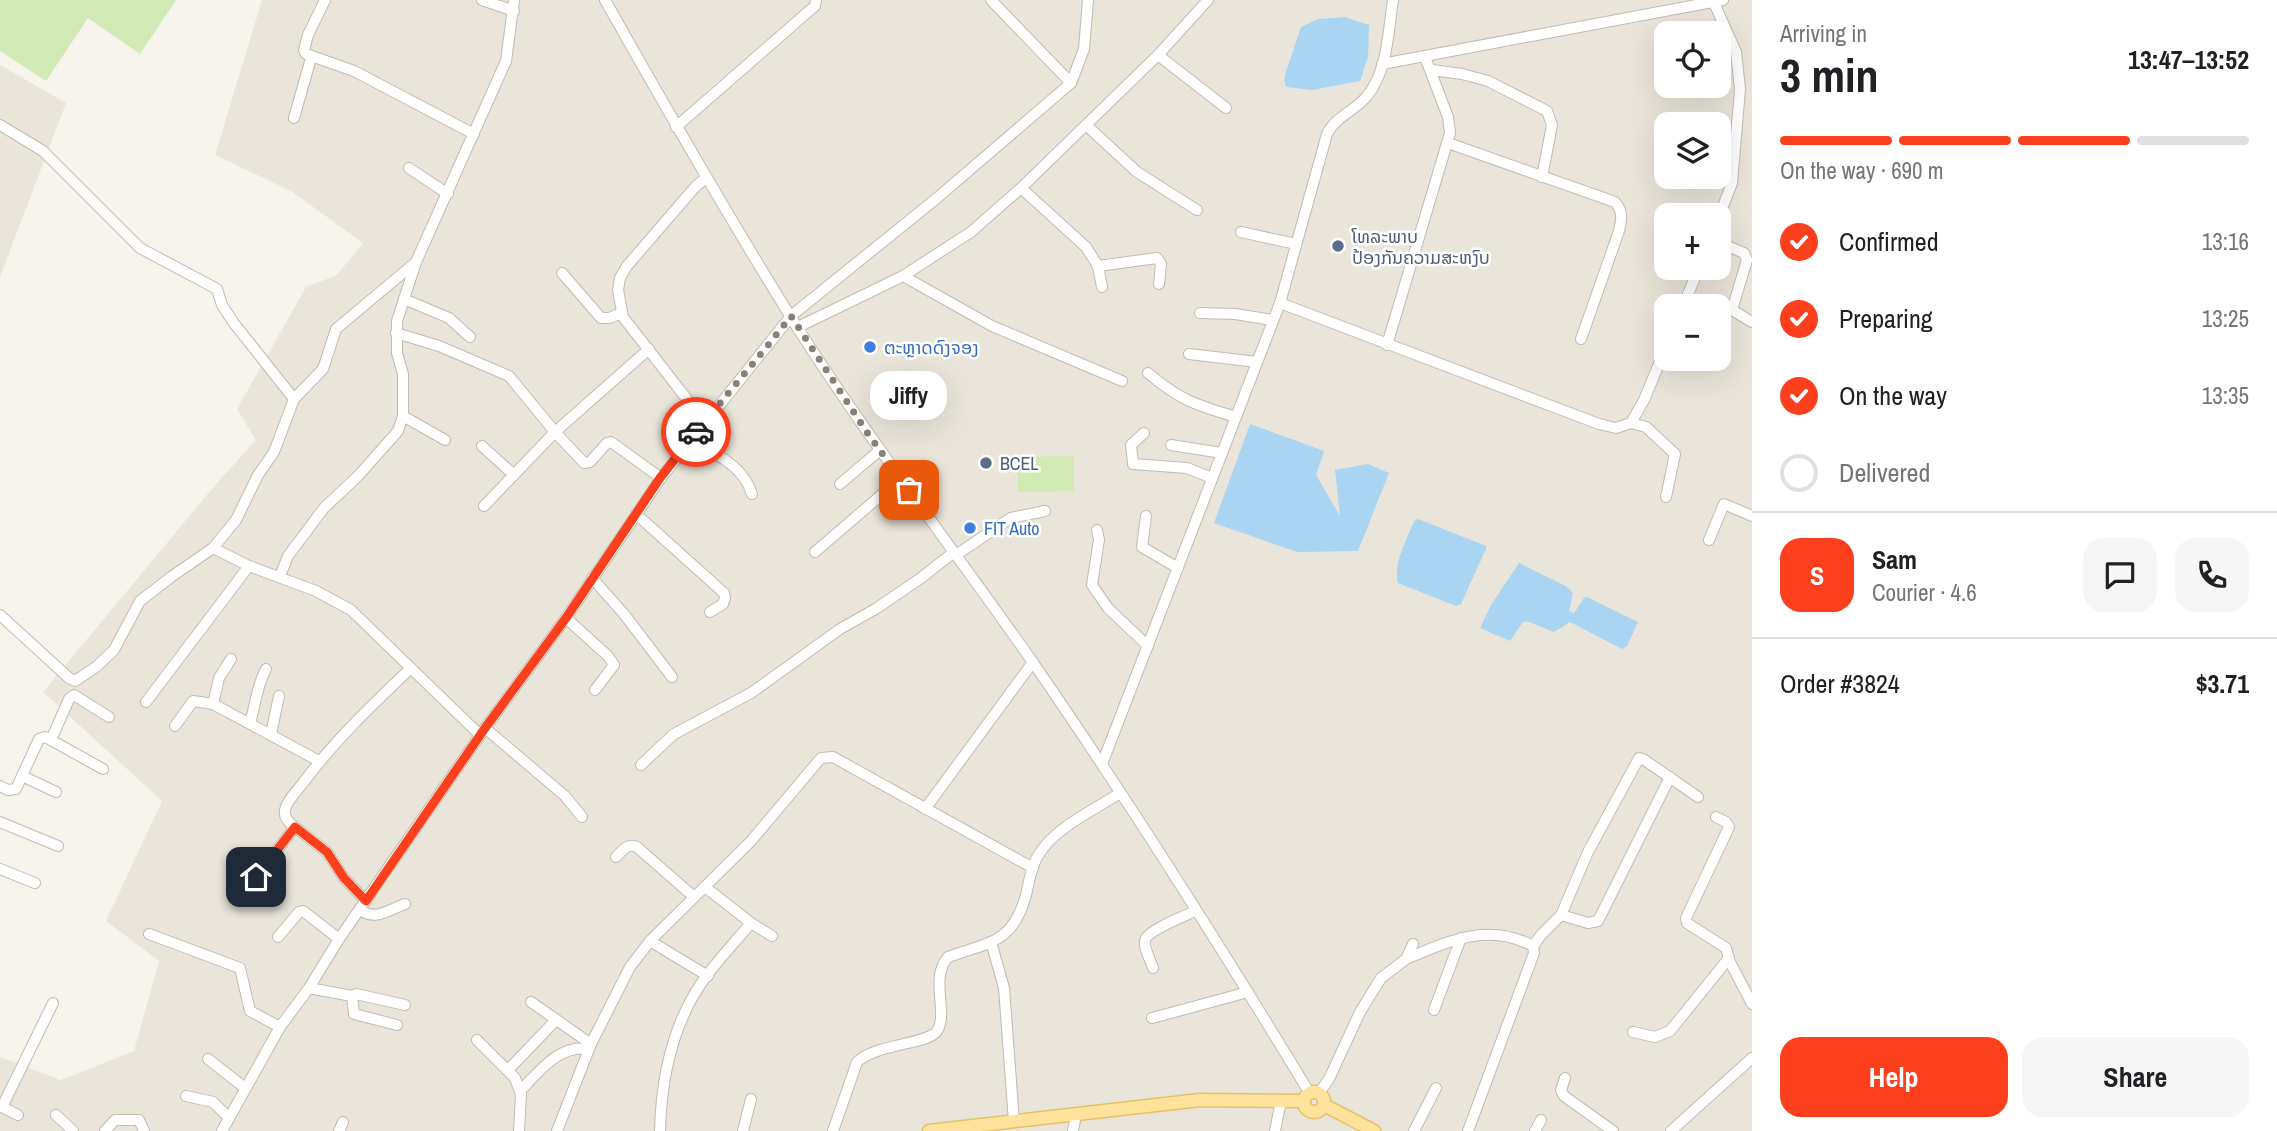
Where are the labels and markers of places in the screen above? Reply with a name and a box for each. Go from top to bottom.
place label: ໂທລະພາບ ປ້ອງກັນຄວາມສະຫງົບ [1351,224,1490,270]
marker: ໂທລະພາບ ປ້ອງກັນຄວາມສະຫງົບ [1330,238,1346,254]
place label: ຕະຫຼາດດົງຈອງ [884,335,979,360]
marker: ຕະຫຼາດດົງຈອງ [862,339,878,355]
callout: Jiffy [870,371,948,420]
place label: BCEL [1000,451,1039,476]
marker: BCEL [978,455,994,471]
pin [879,460,939,520]
place label: FIT Auto [984,516,1040,541]
marker: FIT Auto [962,520,978,536]
pin [226,847,286,907]

